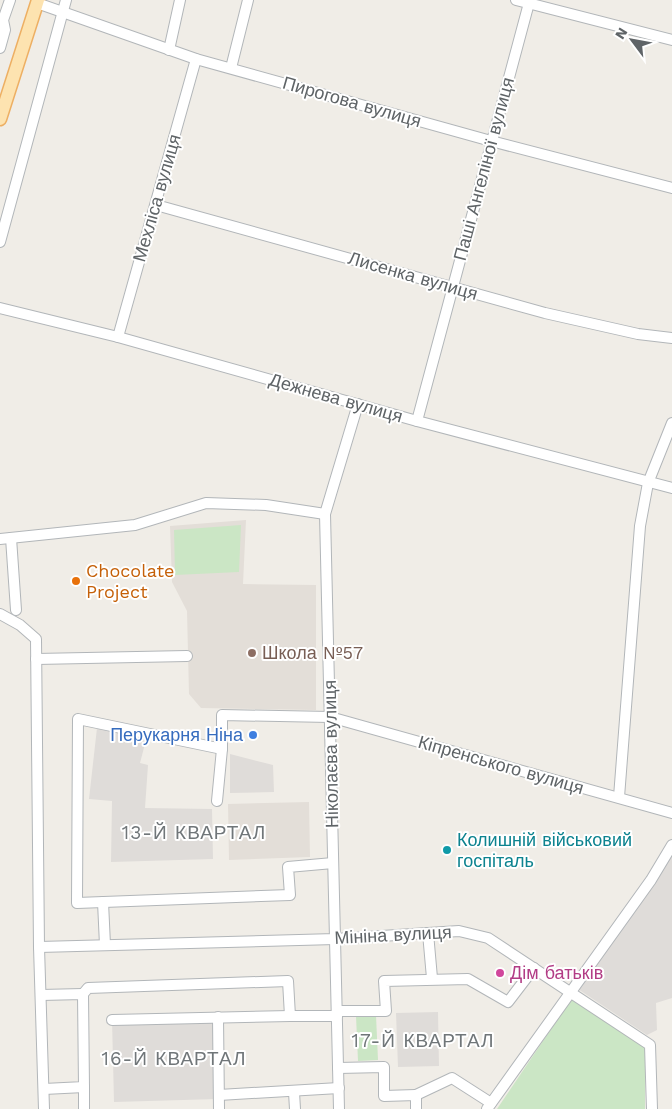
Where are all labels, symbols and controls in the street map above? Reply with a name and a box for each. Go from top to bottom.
north arrow [607,15,657,65]
text: N [611,24,631,42]
street label: Пирогова вулиця [280,72,424,131]
street label: Паші Ангеліної вулиця [449,75,518,263]
street label: Мехліса вулиця [128,132,185,264]
street label: Лисенка вулиця [346,247,480,304]
street label: Дежнева вулиця [267,368,405,427]
place label: Chocolate Project [86,560,174,602]
marker: Chocolate Project [70,575,82,587]
place label: Школа №57 [262,642,363,663]
marker: Школа №57 [246,647,258,659]
street label: Ніколаєва вулиця [319,680,342,828]
place label: Перукарня Ніна [110,724,244,745]
marker: Перукарня Ніна [247,729,259,741]
street label: Кіпренського вулиця [416,731,586,798]
district label: 13-Й КВАРТАЛ [122,821,266,844]
place label: Колишній військовий госпіталь [457,829,632,871]
marker: Колишній військовий госпіталь [441,844,453,856]
street label: Мініна вулиця [334,921,452,948]
place label: Дім батьків [510,962,603,983]
marker: Дім батьків [494,967,506,979]
district label: 17-Й КВАРТАЛ [351,1029,495,1052]
district label: 16-Й КВАРТАЛ [102,1047,246,1070]

